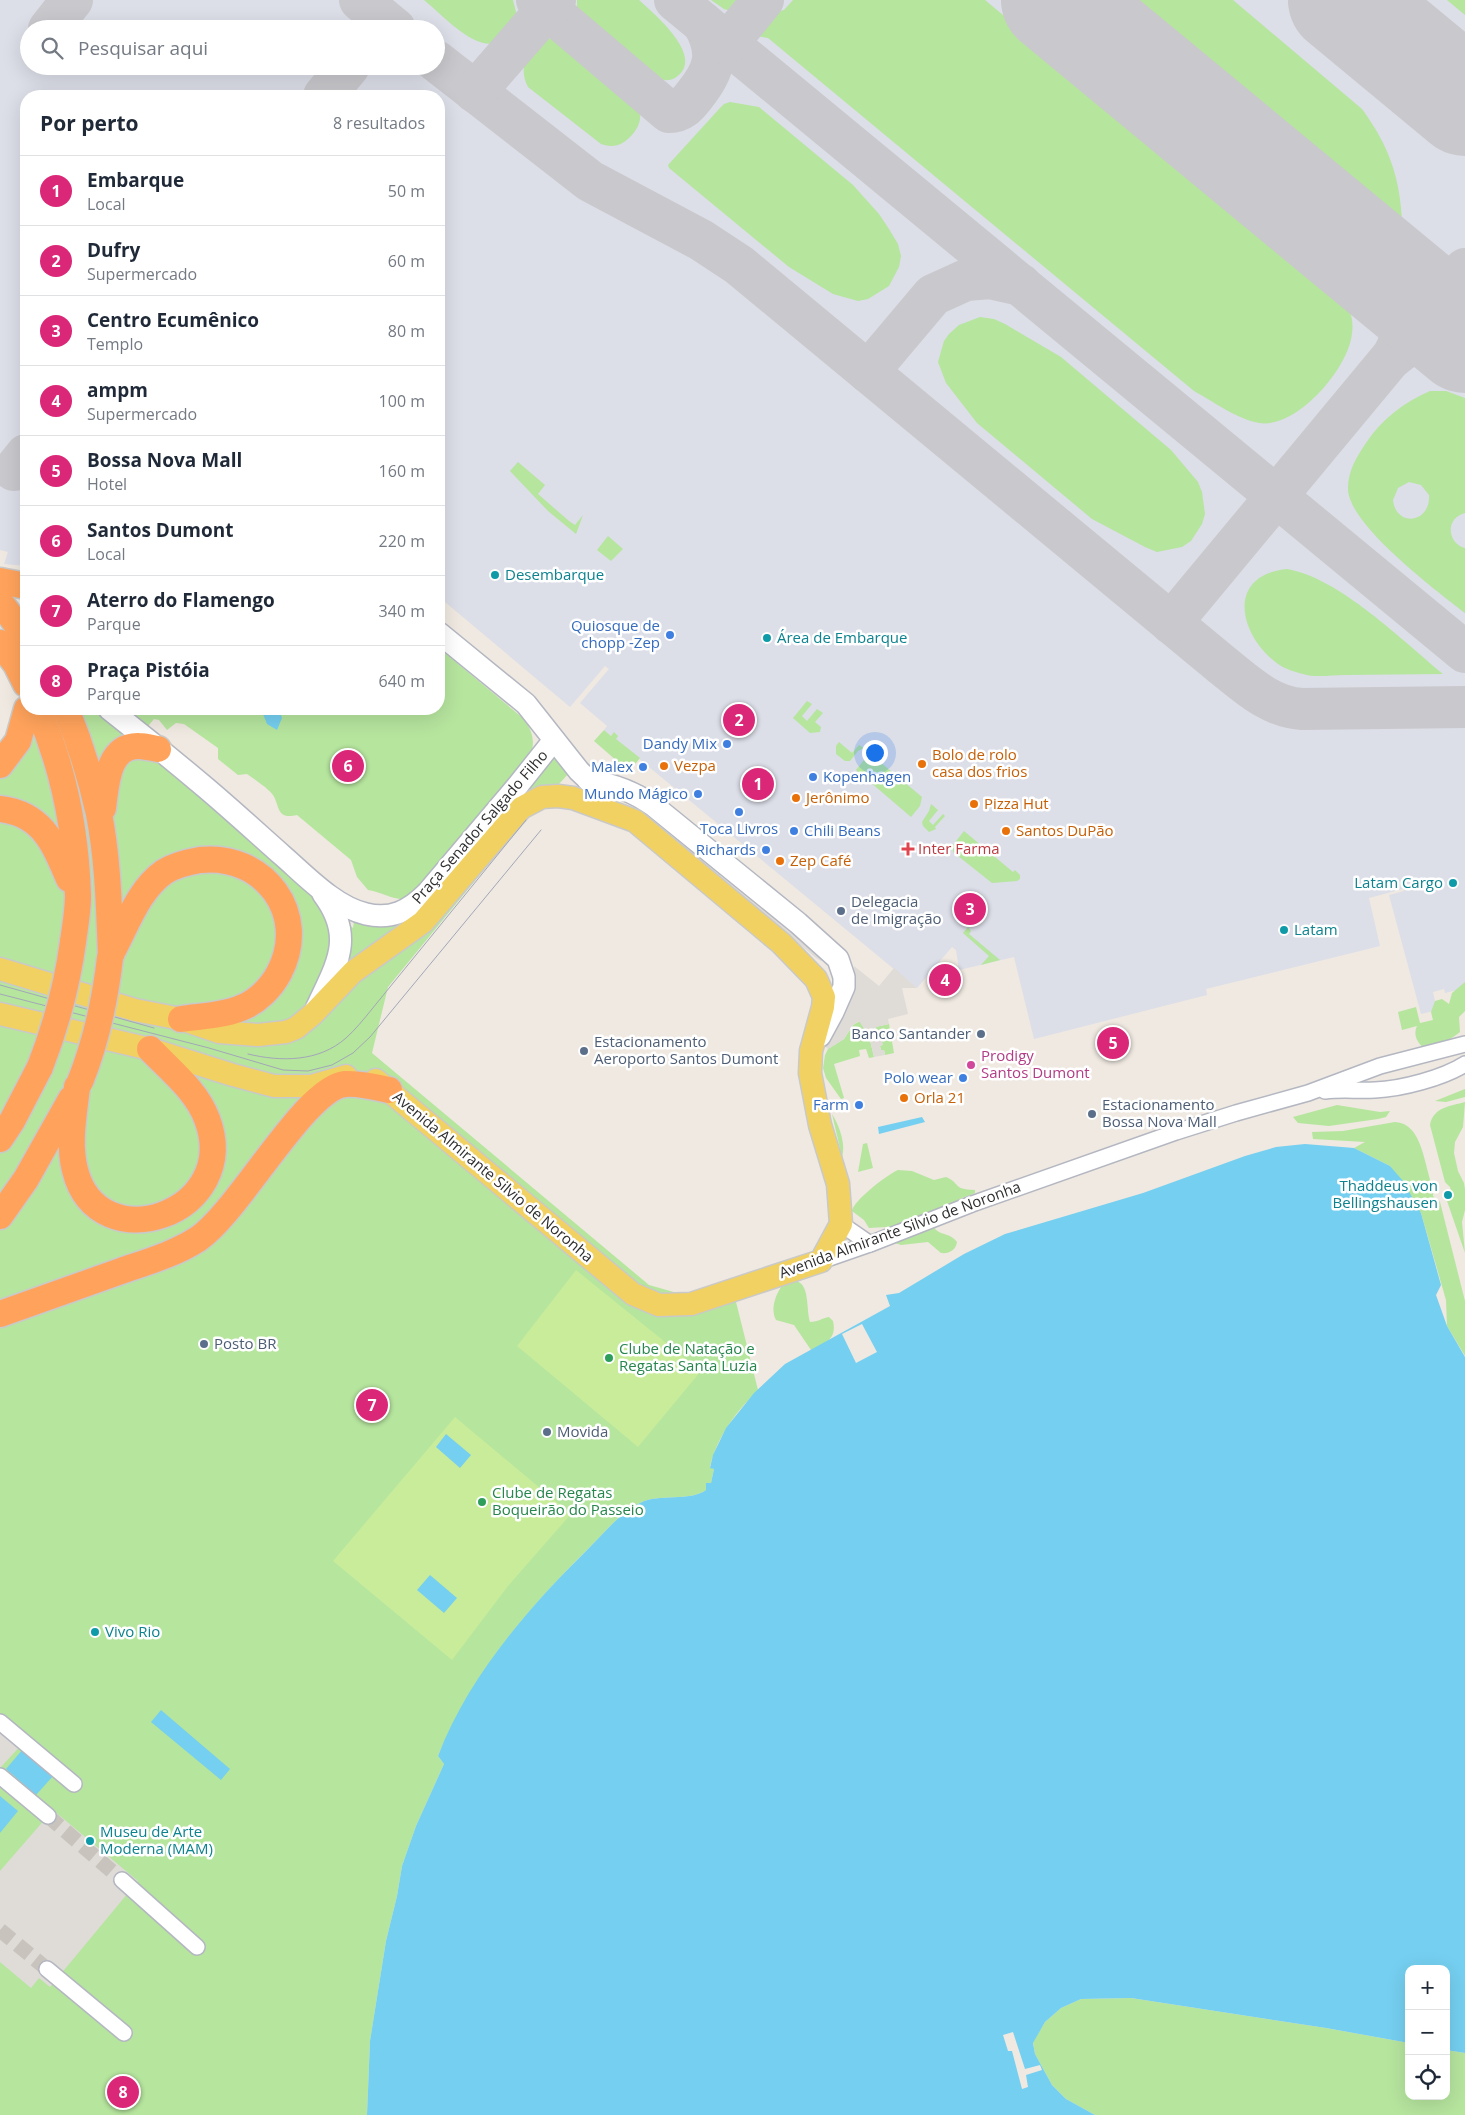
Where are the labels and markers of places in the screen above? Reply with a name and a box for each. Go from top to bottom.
place label: Desembarque [505,564,604,584]
marker: Desembarque [489,569,501,581]
place label: Quiosque de chopp -Zep [571,615,660,652]
place label: Área de Embarque [777,627,907,647]
marker: Quiosque de chopp -Zep [664,629,676,641]
marker: Área de Embarque [761,632,773,644]
pin: 2 [723,701,755,739]
place label: Dandy Mix [643,733,717,753]
marker: Dandy Mix [721,738,733,750]
place label: Bolo de rolo casa dos frios [932,744,1027,781]
pin: 6 [332,747,364,785]
place label: Vezpa [674,755,716,775]
place label: Malex [591,756,633,776]
marker: Bolo de rolo casa dos frios [916,758,928,770]
marker: Vezpa [658,760,670,772]
marker: Malex [637,761,649,773]
pin: 1 [742,765,774,803]
place label: Kopenhagen [823,766,911,786]
marker: Kopenhagen [807,771,819,783]
place label: Mundo Mágico [584,783,688,803]
place label: Jerônimo [804,787,870,807]
marker: Mundo Mágico [692,788,704,800]
marker: Jerônimo [790,792,802,804]
place label: Pizza Hut [984,793,1049,813]
marker: Pizza Hut [968,798,980,810]
marker: Toca Livros [733,806,745,818]
place label: Toca Livros [700,818,778,838]
place label: Chili Beans [804,820,881,840]
place label: Santos DuPão [1016,820,1114,840]
marker: Chili Beans [788,825,800,837]
marker: Santos DuPão [1000,825,1012,837]
place label: Inter Farma [918,838,1000,858]
place label: Richards [696,839,756,859]
marker: Inter Farma [902,843,914,855]
marker: Richards [760,844,772,856]
place label: Zep Café [790,850,851,870]
marker: Zep Café [774,855,786,867]
place label: Latam Cargo [1354,872,1443,892]
marker: Latam Cargo [1447,877,1459,889]
pin: 3 [954,890,986,928]
place label: Delegacia de Imigração [851,891,942,928]
marker: Delegacia de Imigração [835,905,847,917]
place label: Latam [1294,919,1338,939]
marker: Latam [1278,924,1290,936]
pin: 4 [929,961,961,999]
place label: Banco Santander [851,1023,971,1043]
pin: 5 [1097,1024,1129,1062]
marker: Banco Santander [975,1028,987,1040]
place label: Estacionamento Aeroporto Santos Dumont [594,1031,778,1068]
marker: Estacionamento Aeroporto Santos Dumont [578,1045,590,1057]
place label: Prodigy Santos Dumont [981,1045,1090,1082]
marker: Prodigy Santos Dumont [965,1059,977,1071]
place label: Polo wear [884,1067,953,1087]
marker: Polo wear [957,1072,969,1084]
place label: Orla 21 [914,1087,965,1107]
marker: Orla 21 [898,1092,910,1104]
place label: Farm [813,1094,849,1114]
place label: Estacionamento Bossa Nova Mall [1102,1094,1217,1131]
marker: Farm [853,1099,865,1111]
marker: Estacionamento Bossa Nova Mall [1086,1108,1098,1120]
place label: Thaddeus von Bellingshausen [1333,1175,1438,1212]
marker: Thaddeus von Bellingshausen [1442,1189,1454,1201]
place label: Posto BR [214,1333,277,1353]
marker: Posto BR [198,1338,210,1350]
place label: Clube de Natação e Regatas Santa Luzia [619,1338,757,1375]
marker: Clube de Natação e Regatas Santa Luzia [603,1352,615,1364]
pin: 7 [356,1386,388,1424]
place label: Movida [557,1421,608,1441]
marker: Movida [541,1426,553,1438]
place label: Clube de Regatas Boqueirão do Passeio [492,1482,644,1519]
marker: Clube de Regatas Boqueirão do Passeio [476,1496,488,1508]
place label: Vivo Rio [105,1621,160,1641]
marker: Vivo Rio [89,1626,101,1638]
place label: Museu de Arte Moderna (MAM) [100,1821,213,1858]
marker: Museu de Arte Moderna (MAM) [84,1835,96,1847]
pin: 8 [107,2073,139,2111]

